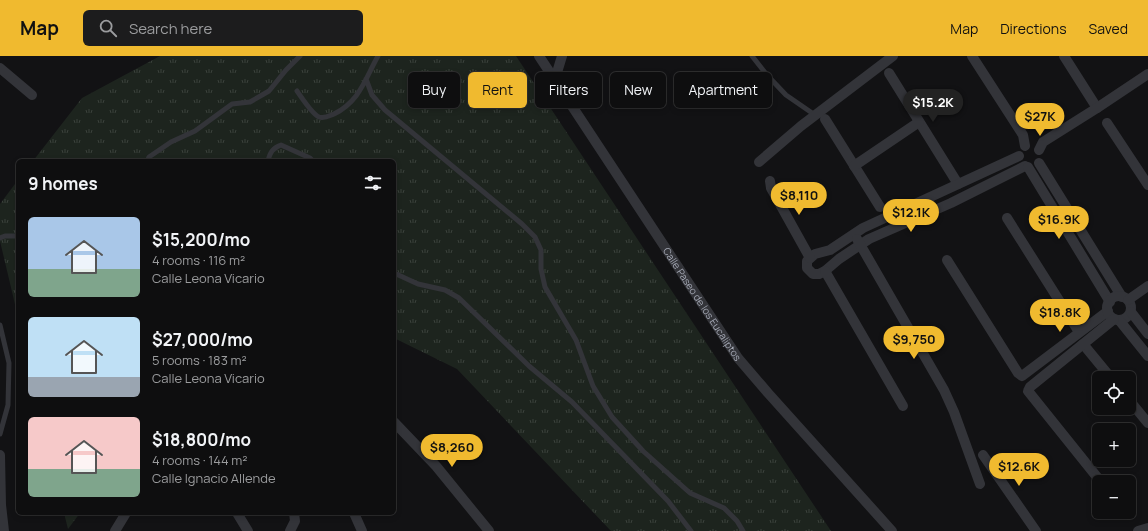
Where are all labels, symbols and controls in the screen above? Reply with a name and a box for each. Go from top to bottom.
search box [83,10,363,46]
text: Map [20,15,59,41]
icon: search [97,17,119,39]
text: Search here [129,18,212,39]
text: Map [950,19,978,38]
text: Directions [1000,19,1067,38]
text: Saved [1089,19,1128,38]
chip: Buy [408,72,460,108]
chip: Rent [468,72,527,108]
chip: Filters [535,72,602,108]
chip: New [610,72,666,108]
chip: Apartment [674,72,772,108]
pin: $15.2K [900,89,966,123]
text: $15.2K [912,93,954,111]
pin: $27K [1016,103,1064,137]
text: $27K [1024,107,1056,125]
text: 9 homes [28,172,98,195]
icon: filters [362,172,384,194]
pin: $8,110 [766,182,832,216]
text: $8,110 [780,186,818,204]
pin: $12.1K [878,199,944,233]
text: $12.1K [892,203,930,221]
pin: $16.9K [1026,206,1092,240]
text: $16.9K [1038,210,1080,228]
text: $15,200/mo [152,228,250,251]
icon: home [60,233,108,281]
street label: Calle Paseo de los Eucaliptos [660,244,745,364]
text: 4 rooms · 116 m² [152,251,245,269]
text: Calle Leona Vicario [152,269,265,287]
pin: $18.8K [1027,299,1093,333]
text: $18.8K [1039,303,1081,321]
pin: $9,750 [881,326,947,360]
text: $27,000/mo [152,328,253,351]
text: $9,750 [892,330,936,348]
icon: home [60,333,108,381]
text: 5 rooms · 183 m² [152,351,247,369]
text: Calle Leona Vicario [152,369,265,387]
map controls [1092,371,1136,519]
button: locate [1092,371,1136,415]
button: + [1092,423,1136,467]
text: $18,800/mo [152,428,251,451]
icon: home [60,433,108,481]
pin: $8,260 [419,434,485,468]
text: $8,260 [430,438,474,456]
text: 4 rooms · 144 m² [152,451,248,469]
pin: $12.6K [986,453,1052,487]
text: $12.6K [998,457,1040,475]
text: Calle Ignacio Allende [152,469,275,487]
button: − [1092,475,1136,519]

